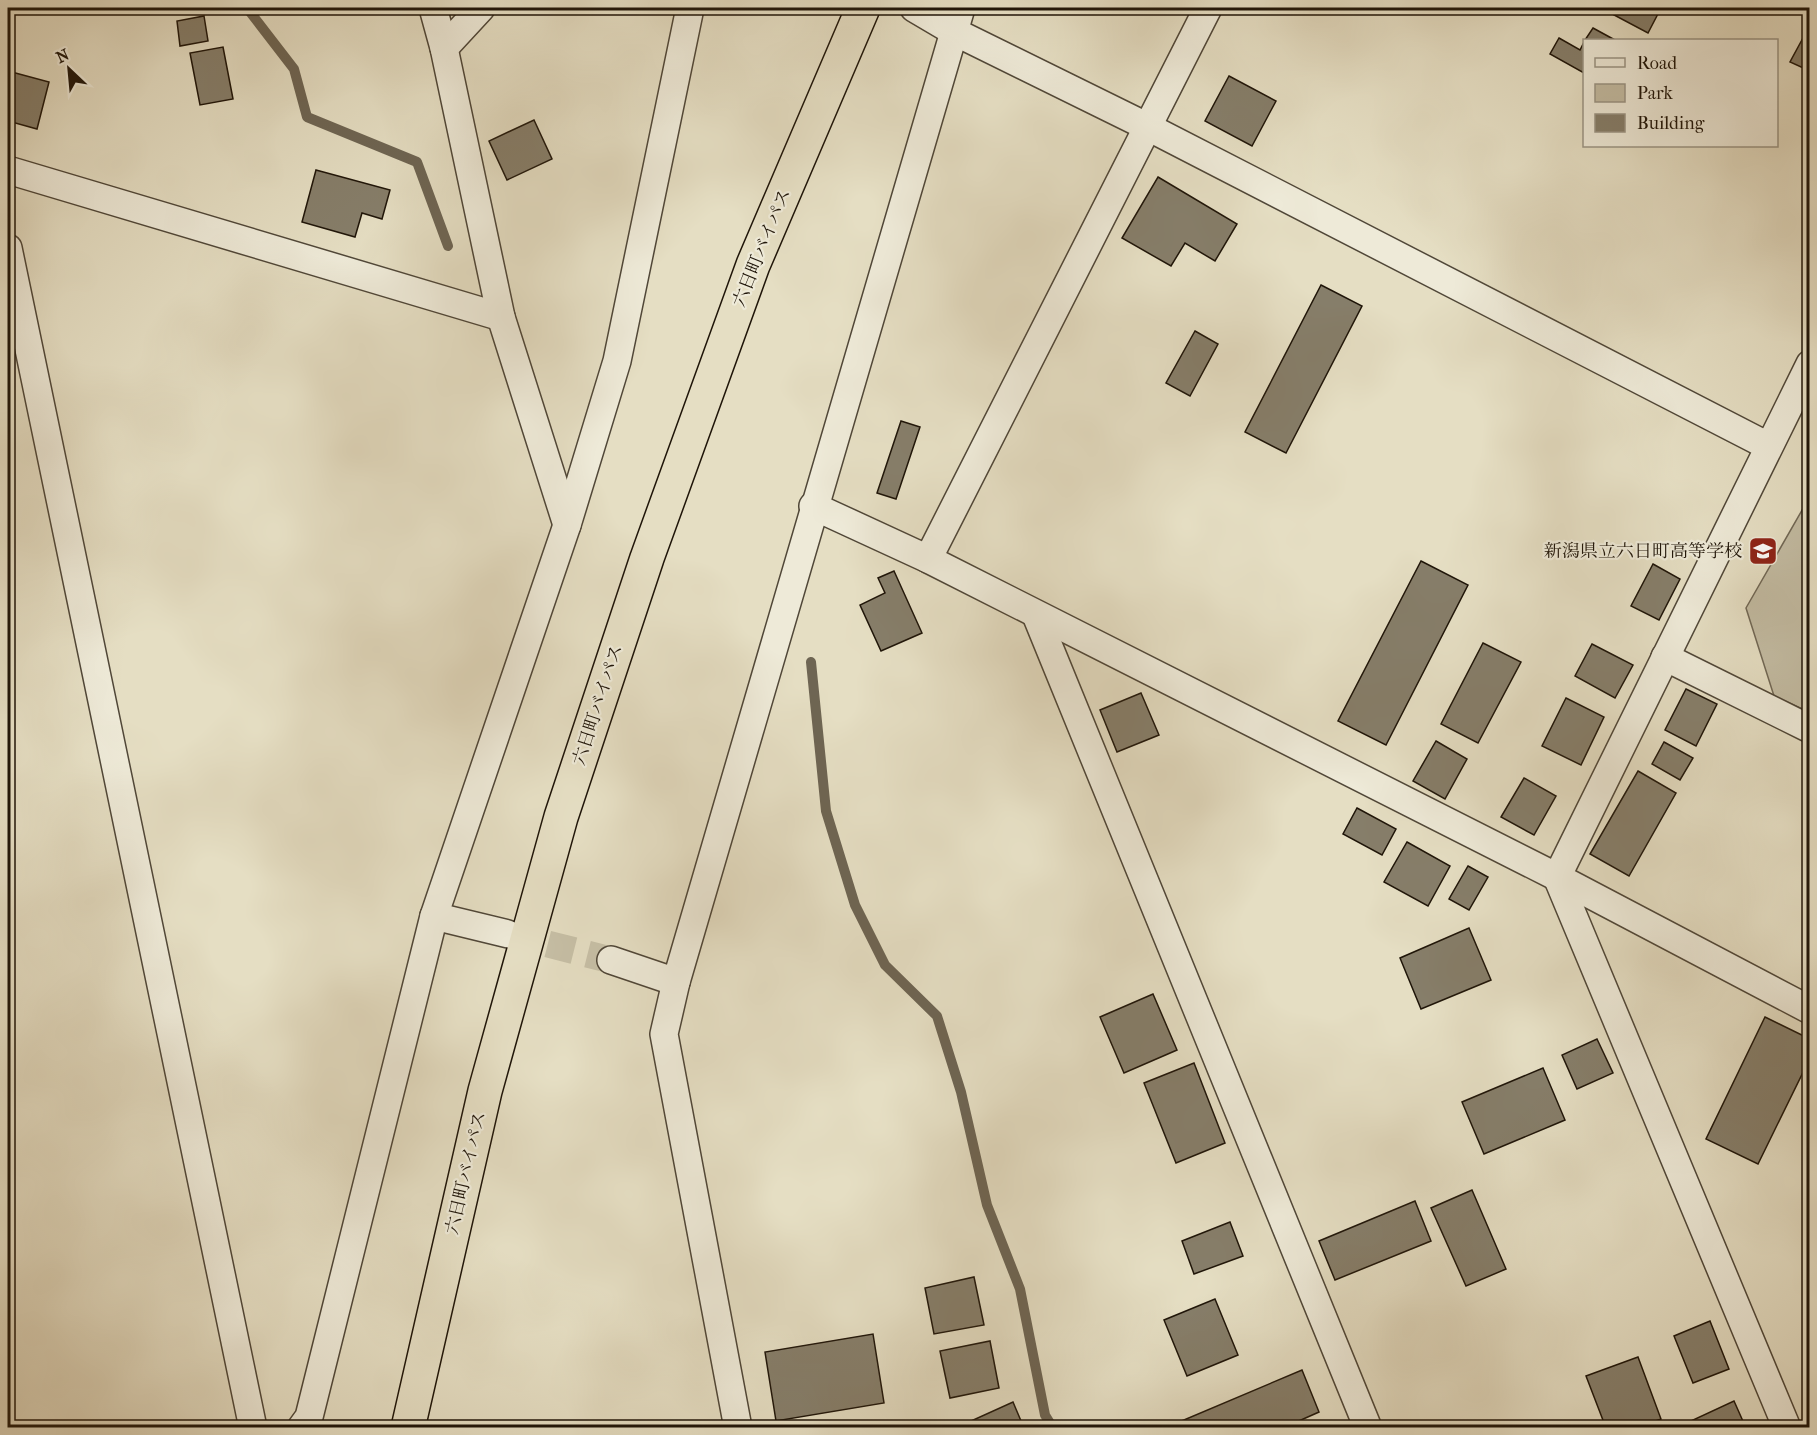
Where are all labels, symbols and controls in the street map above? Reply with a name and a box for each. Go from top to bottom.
north arrow [39,39,99,99]
legend [1583,39,1778,147]
text: N [53,44,73,67]
text: Road [1637,53,1677,74]
text: Park [1637,83,1674,104]
text: Building [1637,113,1705,134]
street label: 六日町バイパス [729,186,795,310]
school or university icon: 新潟県立六日町高等学校 [1747,535,1779,567]
place label: 新潟県立六日町高等学校 [1544,541,1742,562]
street label: 六日町バイパス [569,642,627,768]
street label: 六日町バイパス [442,1109,490,1237]

